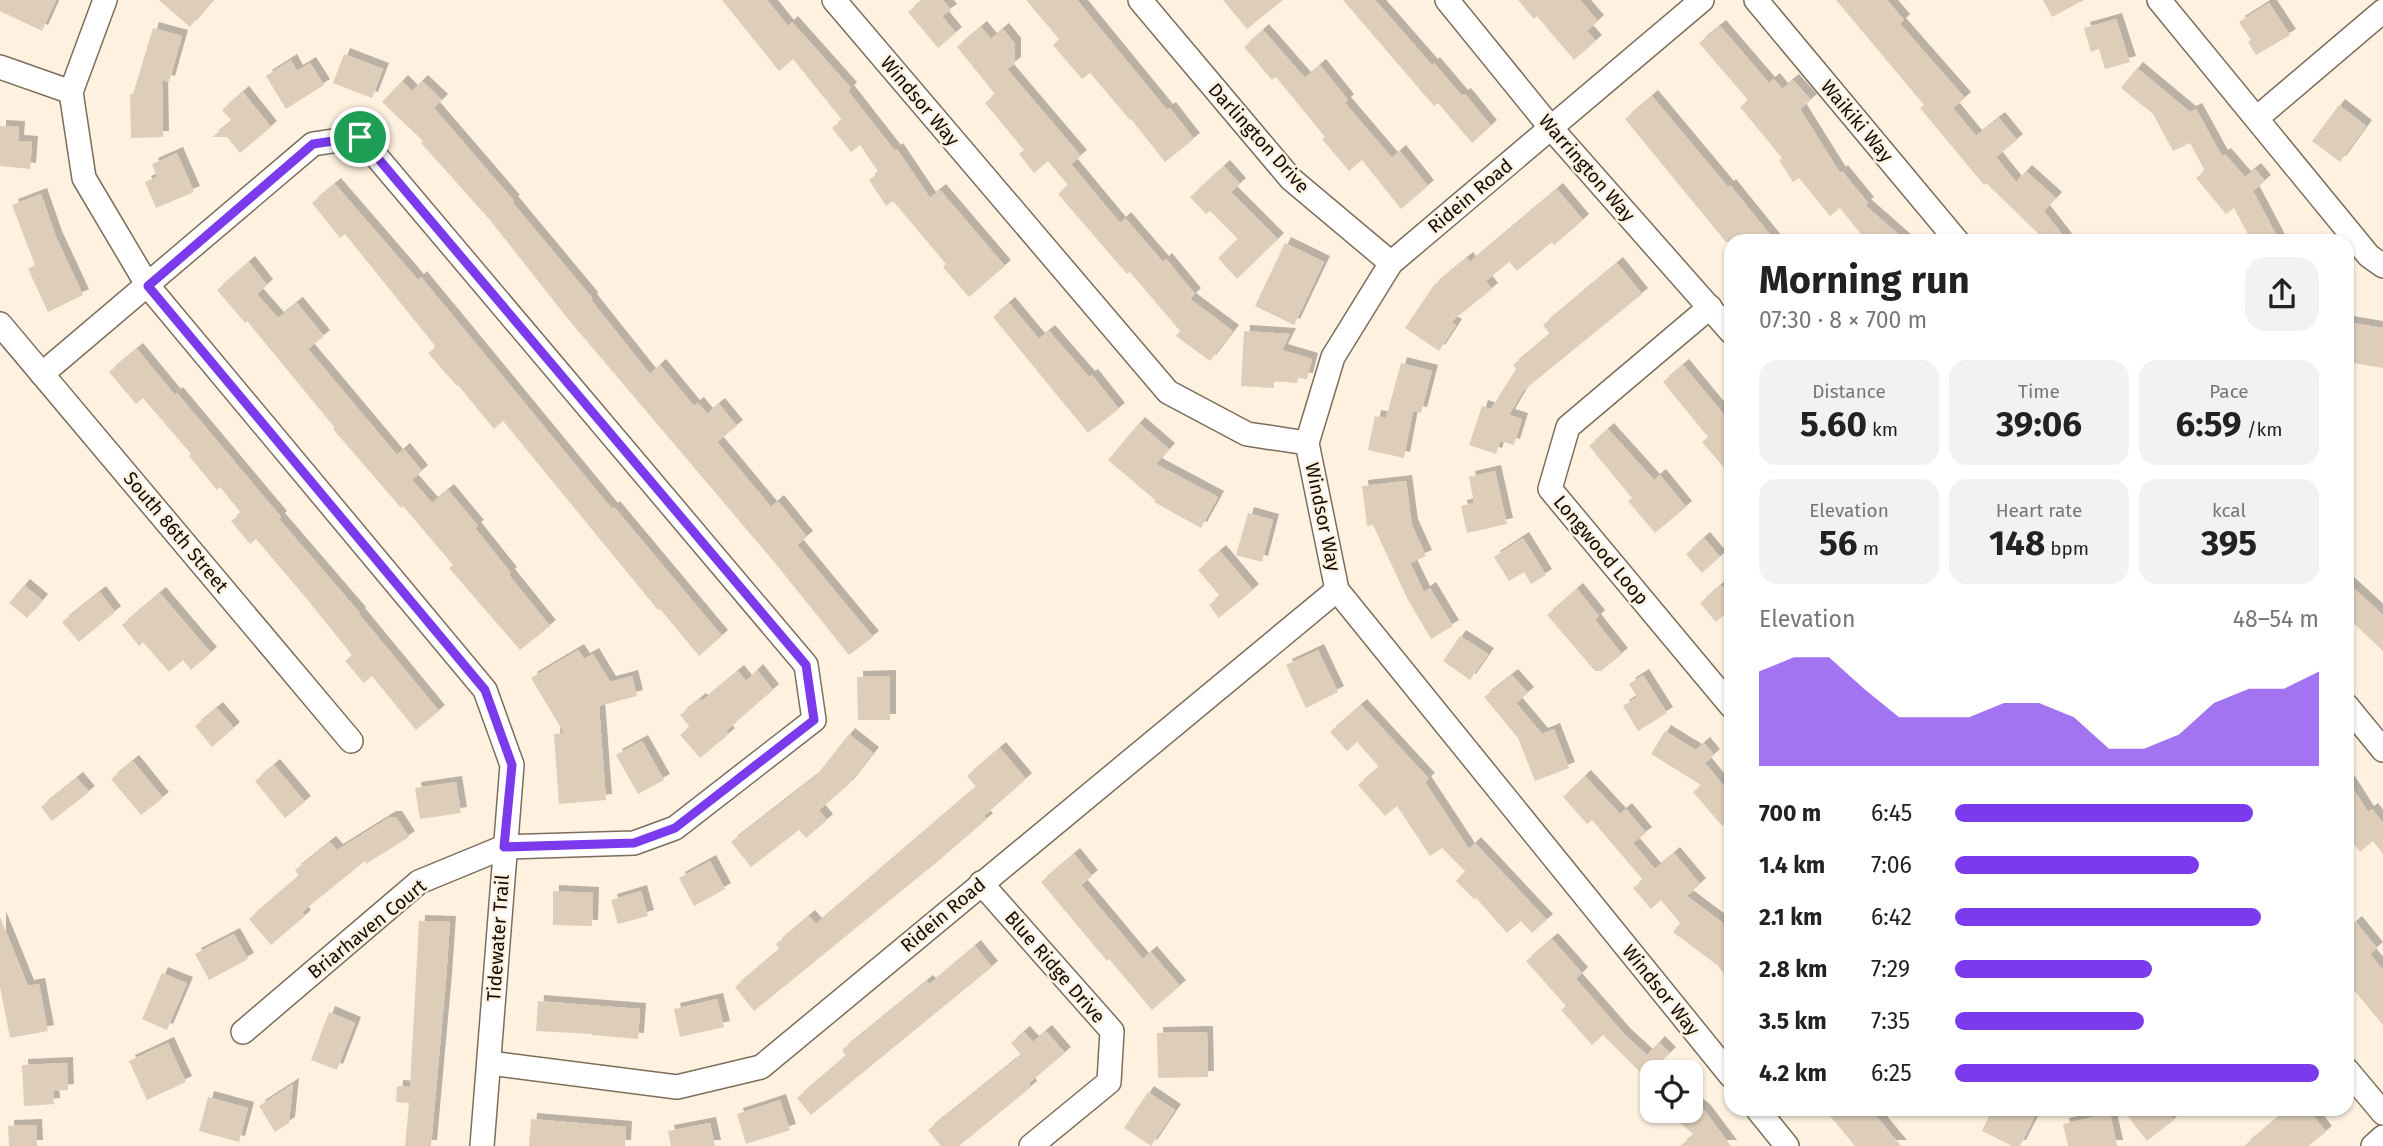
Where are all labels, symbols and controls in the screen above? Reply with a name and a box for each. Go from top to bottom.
street label: Windsor Way [876,51,965,151]
street label: Waikiki Way [1816,75,1899,167]
street label: Darlington Drive [1204,78,1314,198]
pin [330,107,390,167]
street label: Warrington Way [1534,110,1640,227]
icon: arrive [341,118,379,156]
street label: Ridein Road [1423,154,1517,238]
text: Morning run [1759,257,1970,303]
button: share [2245,257,2319,331]
text: 07:30 · 8 × 700 m [1759,306,1927,334]
text: Distance [1812,380,1886,403]
text: Time [2018,380,2060,403]
text: Pace [2209,380,2249,403]
text: 5.60 [1800,403,1867,445]
text: 39:06 [1996,403,2082,445]
text: 6:59 [2175,403,2242,445]
text: km [1867,418,1898,441]
text: /km [2242,418,2283,441]
street label: Windsor Way [1300,461,1346,574]
street label: South 86th Street [119,467,233,597]
street label: Longwood Loop [1549,491,1653,609]
text: Elevation [1809,499,1889,522]
text: Heart rate [1996,499,2082,522]
text: kcal [2212,499,2246,522]
text: 56 [1819,522,1858,564]
text: 148 [1989,522,2045,564]
text: 395 [2201,522,2257,564]
text: m [1858,537,1879,560]
text: bpm [2045,537,2089,560]
text: Elevation [1759,605,1855,633]
text: 48–54 m [2233,605,2319,633]
text: 700 m [1759,799,1821,827]
text: 6:45 [1871,799,1912,827]
text: 1.4 km [1759,851,1825,879]
text: 7:06 [1871,851,1912,879]
street label: Tidewater Trail [482,873,514,1002]
street label: Ridein Road [896,873,990,957]
street label: Briarhaven Court [303,874,431,984]
text: 2.1 km [1759,903,1822,931]
text: 6:42 [1871,903,1912,931]
street label: Blue Ridge Drive [1000,906,1110,1028]
street label: Windsor Way [1617,940,1705,1041]
text: 2.8 km [1759,955,1827,983]
text: 7:29 [1871,955,1910,983]
text: 3.5 km [1759,1007,1827,1035]
text: 7:35 [1871,1007,1910,1035]
text: 4.2 km [1759,1059,1827,1087]
text: 6:25 [1871,1059,1912,1087]
map controls [1640,1060,1703,1123]
button: locate [1640,1060,1703,1123]

